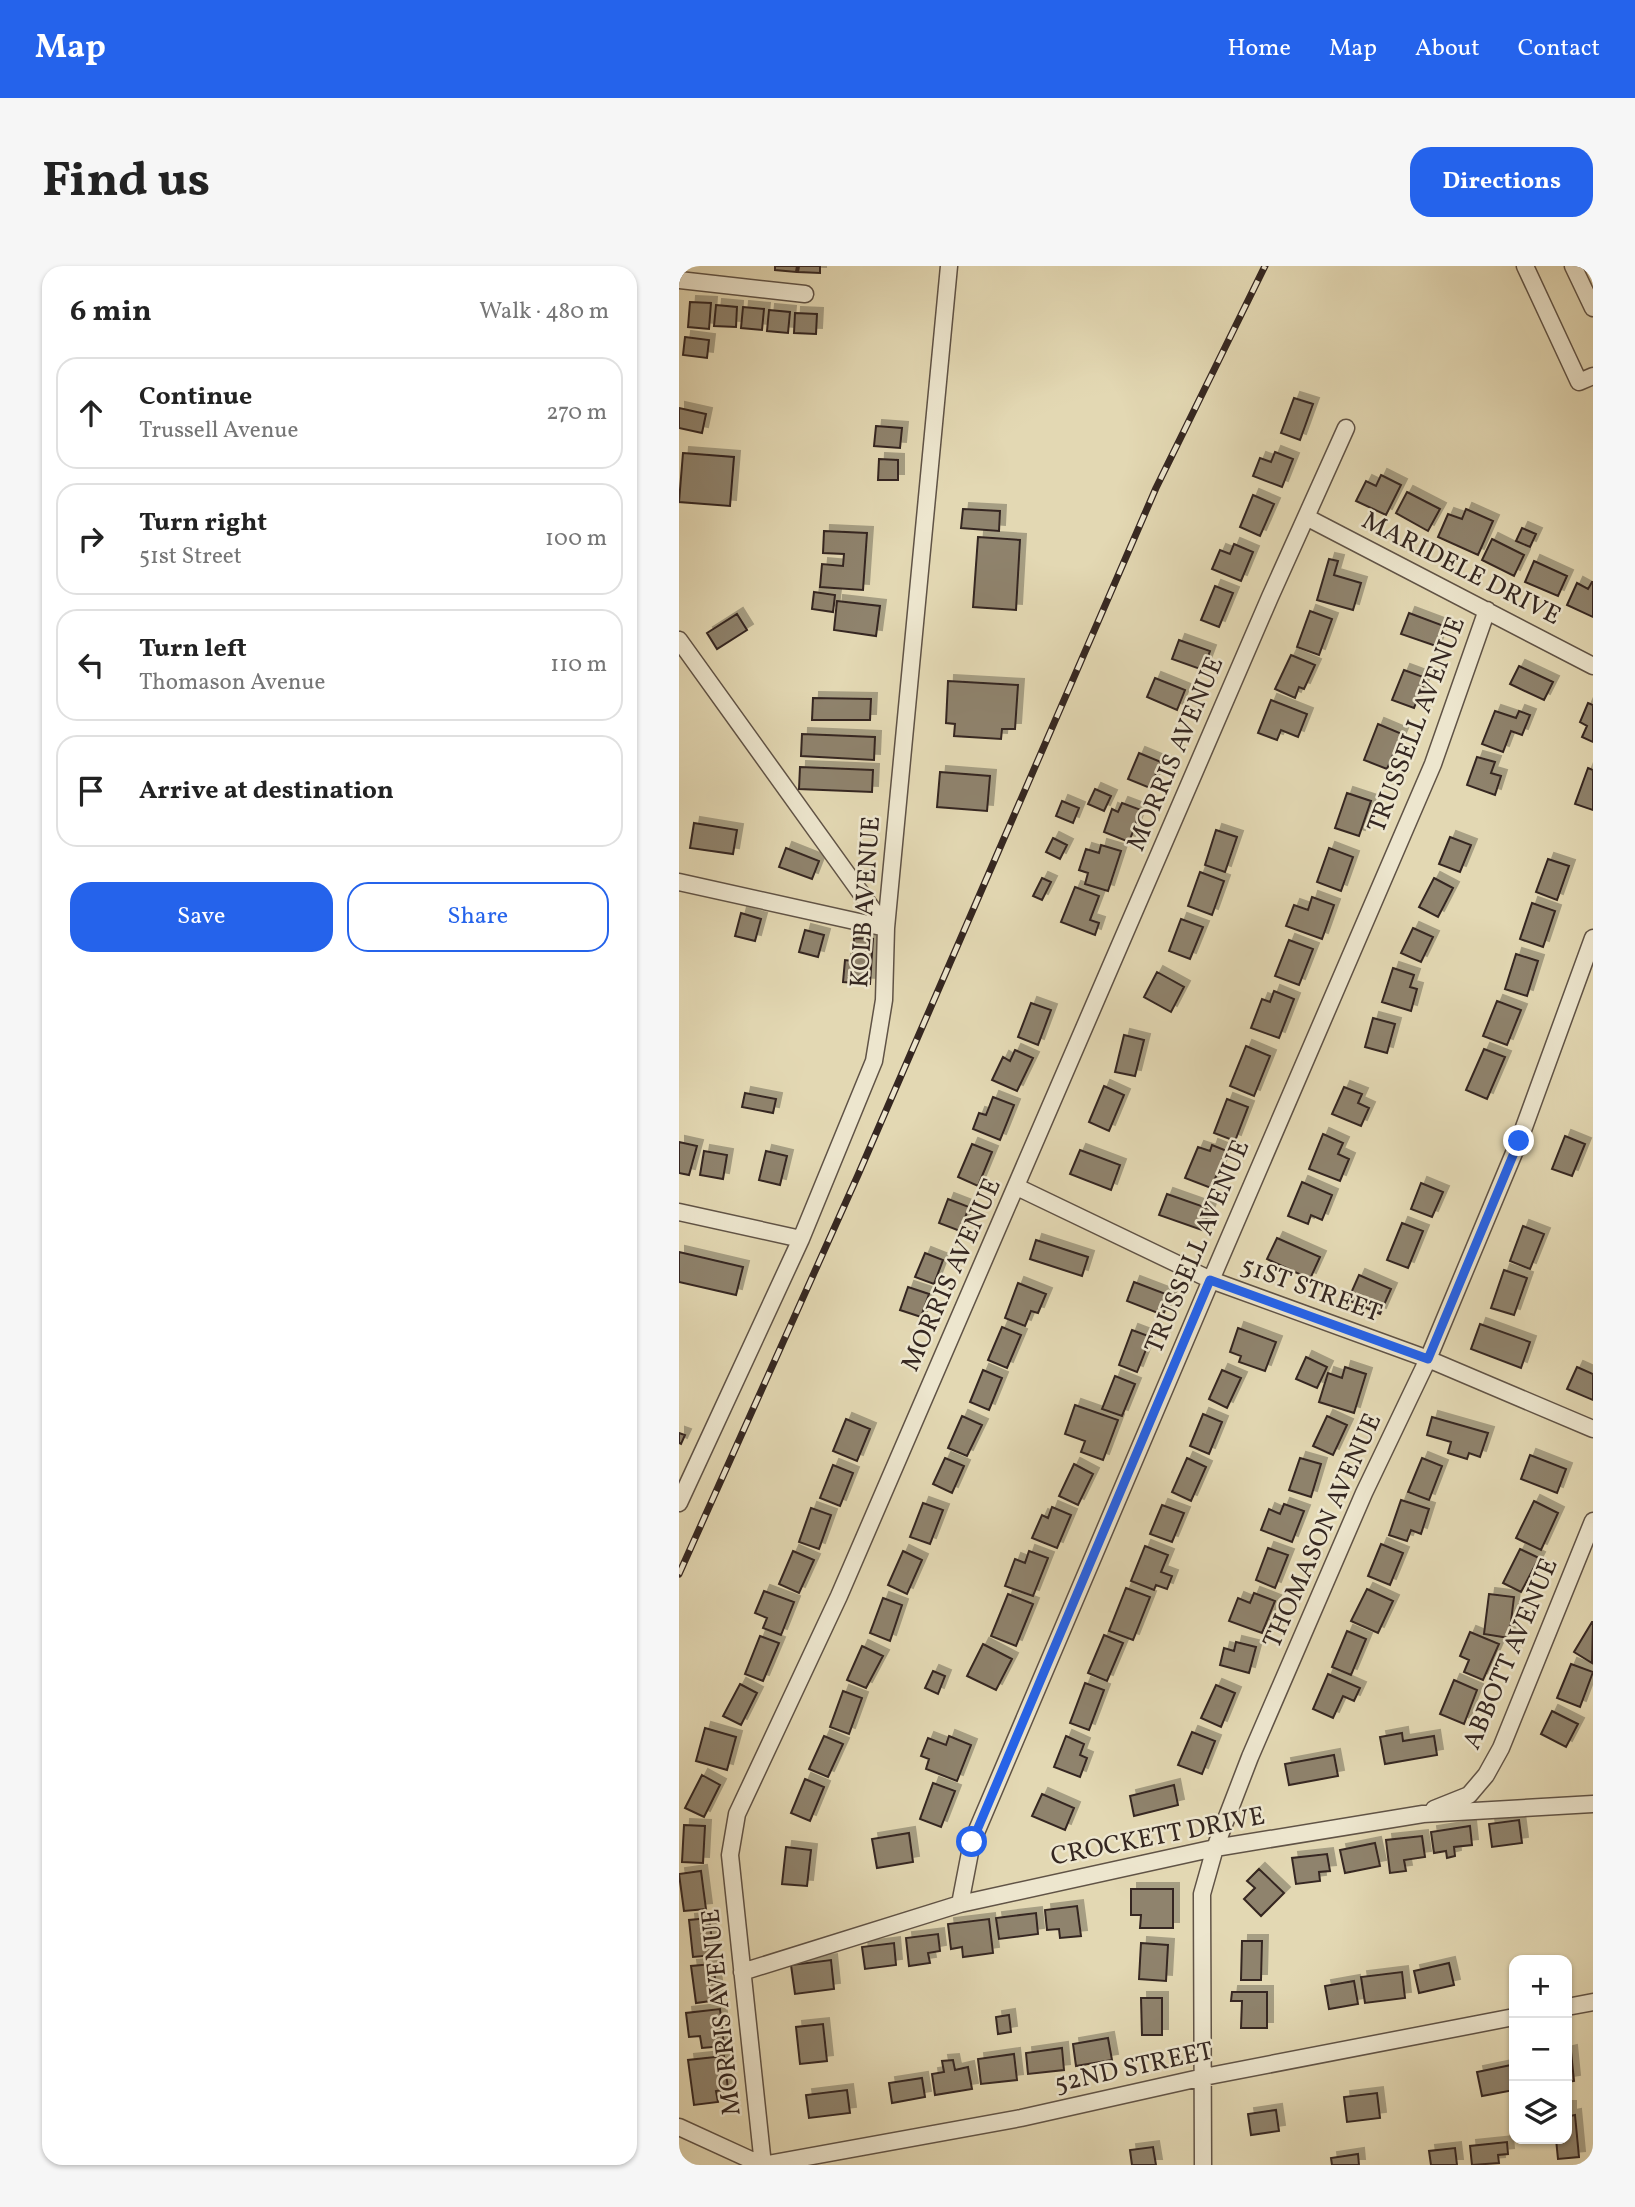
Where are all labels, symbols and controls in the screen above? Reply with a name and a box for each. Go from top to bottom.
text: Map [35,26,106,72]
text: Home [1227,32,1291,66]
text: Map [1329,32,1377,66]
text: About [1415,32,1480,66]
text: Contact [1518,32,1600,66]
button: Directions [1410,147,1593,217]
text: Find us [42,148,210,217]
text: 6 min [70,291,152,333]
text: Walk · 480 m [479,296,609,328]
text: Continue [139,379,252,415]
icon: ahead [72,394,110,432]
text: 270 m [546,397,607,429]
text: Trussell Avenue [139,415,298,447]
street label: MARIDELE DRIVE [1355,503,1567,635]
text: Turn right [139,505,267,541]
icon: right [72,520,110,558]
text: 100 m [545,523,607,555]
text: 51st Street [139,541,242,573]
street label: TRUSSELL AVENUE [1359,612,1475,838]
text: Turn left [139,631,247,667]
icon: left [72,646,110,684]
text: 110 m [550,649,607,681]
street label: MORRIS AVENUE [1119,651,1233,857]
text: Thomason Avenue [139,667,325,699]
icon: arrive [72,772,110,810]
text: Arrive at destination [139,773,394,809]
street label: KOLB AVENUE [842,815,890,989]
button: Save [70,882,333,952]
button: Share [347,882,609,952]
route end [1503,1125,1534,1156]
street label: TRUSSELL AVENUE [1137,1135,1259,1359]
street label: MORRIS AVENUE [893,1173,1011,1377]
street label: 51ST STREET [1236,1248,1386,1332]
street label: THOMASON AVENUE [1255,1408,1391,1654]
street label: ABBOTT AVENUE [1454,1553,1568,1755]
street label: CROCKETT DRIVE [1048,1799,1268,1875]
route start [956,1826,987,1857]
street label: MORRIS AVENUE [693,1907,751,2117]
map controls [1509,1955,1572,2144]
button: + [1509,1955,1572,2018]
button: − [1509,2018,1572,2081]
street label: 52ND STREET [1051,2034,1217,2102]
button: layers [1509,2081,1572,2144]

